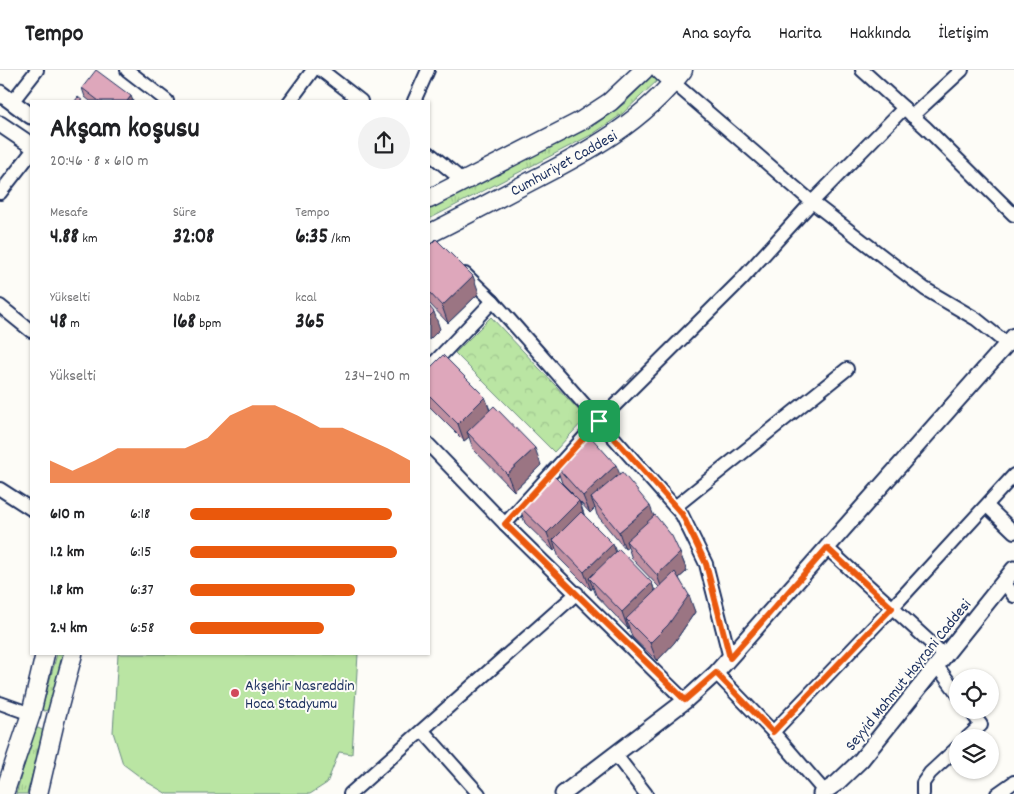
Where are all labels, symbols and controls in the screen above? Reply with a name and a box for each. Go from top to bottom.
text: Tempo [25,18,83,52]
text: Ana sayfa [682,22,751,47]
text: Harita [779,22,821,47]
text: Hakkında [849,22,910,47]
text: İletişim [938,22,989,47]
text: Akşam koşusu [50,111,200,151]
button: share [358,117,410,169]
street label: Cumhuriyet Caddesi [507,125,622,203]
text: 20:46 · 8 × 610 m [50,150,149,173]
text: Mesafe [50,203,88,223]
text: Süre [173,203,196,223]
text: Tempo [295,203,329,223]
text: 4.88 [50,223,79,253]
text: 32:08 [173,223,215,253]
text: 6:35 [295,223,328,253]
text: km [79,229,98,249]
text: /km [328,229,351,249]
text: Yükselti [50,288,90,308]
text: Nabız [173,288,200,308]
text: kcal [295,288,317,308]
text: 48 [50,308,67,338]
text: 168 [173,308,196,338]
text: 365 [295,308,325,338]
text: m [67,314,80,334]
text: bpm [196,314,221,334]
text: Yükselti [50,365,96,388]
text: 234–240 m [344,365,410,388]
pin [578,400,620,442]
icon: arrive [585,407,613,435]
text: 610 m [50,503,85,526]
text: 6:18 [130,503,150,526]
text: 1.2 km [50,541,84,564]
text: 6:15 [130,541,151,564]
text: 1.8 km [50,579,84,602]
text: 6:37 [130,579,154,602]
street label: Seyyid Mahmut Hayrani Caddesi [840,595,978,756]
text: 2.4 km [50,617,88,640]
text: 6:58 [130,617,154,640]
map controls [949,669,999,779]
button: locate [949,669,999,719]
place label: Akşehir Nasreddin Hoca Stadyumu [245,675,355,716]
marker: Akşehir Nasreddin Hoca Stadyumu [229,687,241,699]
button: layers [949,729,999,779]

